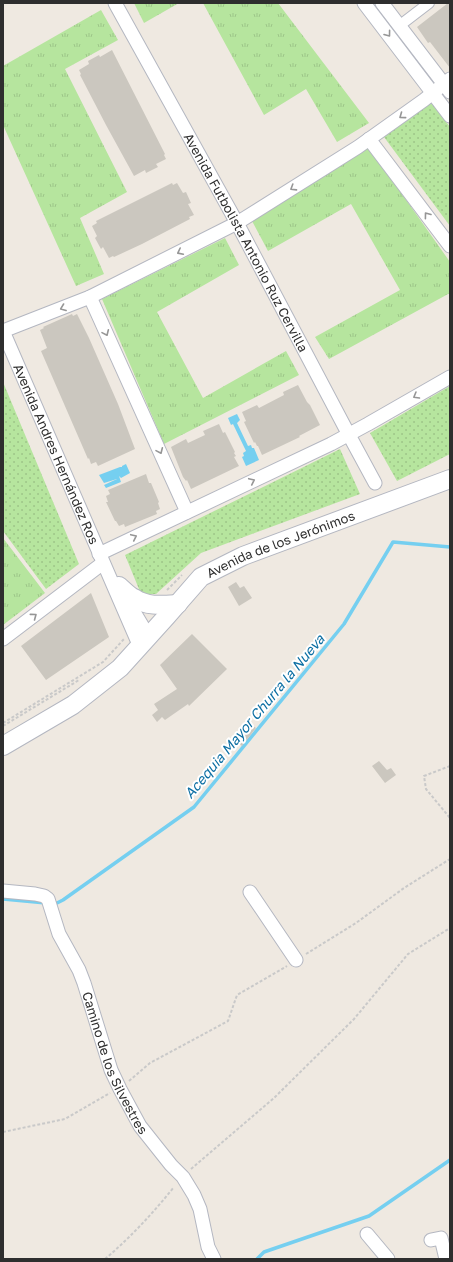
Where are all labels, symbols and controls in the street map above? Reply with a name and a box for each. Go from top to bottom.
one-way arrow [383,30,391,37]
one-way arrow [399,111,406,118]
street label: Avenida Futbolista Antonio Ruz Cervilla [181,130,312,355]
one-way arrow [290,183,297,191]
one-way arrow [424,212,431,219]
one-way arrow [177,247,185,255]
one-way arrow [60,303,67,311]
one-way arrow [101,328,109,336]
street label: Avenida Andres Hernández Ros [10,361,102,547]
one-way arrow [413,392,420,399]
one-way arrow [155,447,163,455]
one-way arrow [248,478,255,486]
street label: Avenida de los Jerónimos [204,507,357,581]
one-way arrow [130,534,138,542]
one-way arrow [30,613,37,620]
water label: Acequia Mayor Churra la Nueva [180,630,328,801]
street label: Camino de los Silvestres [79,990,151,1137]

